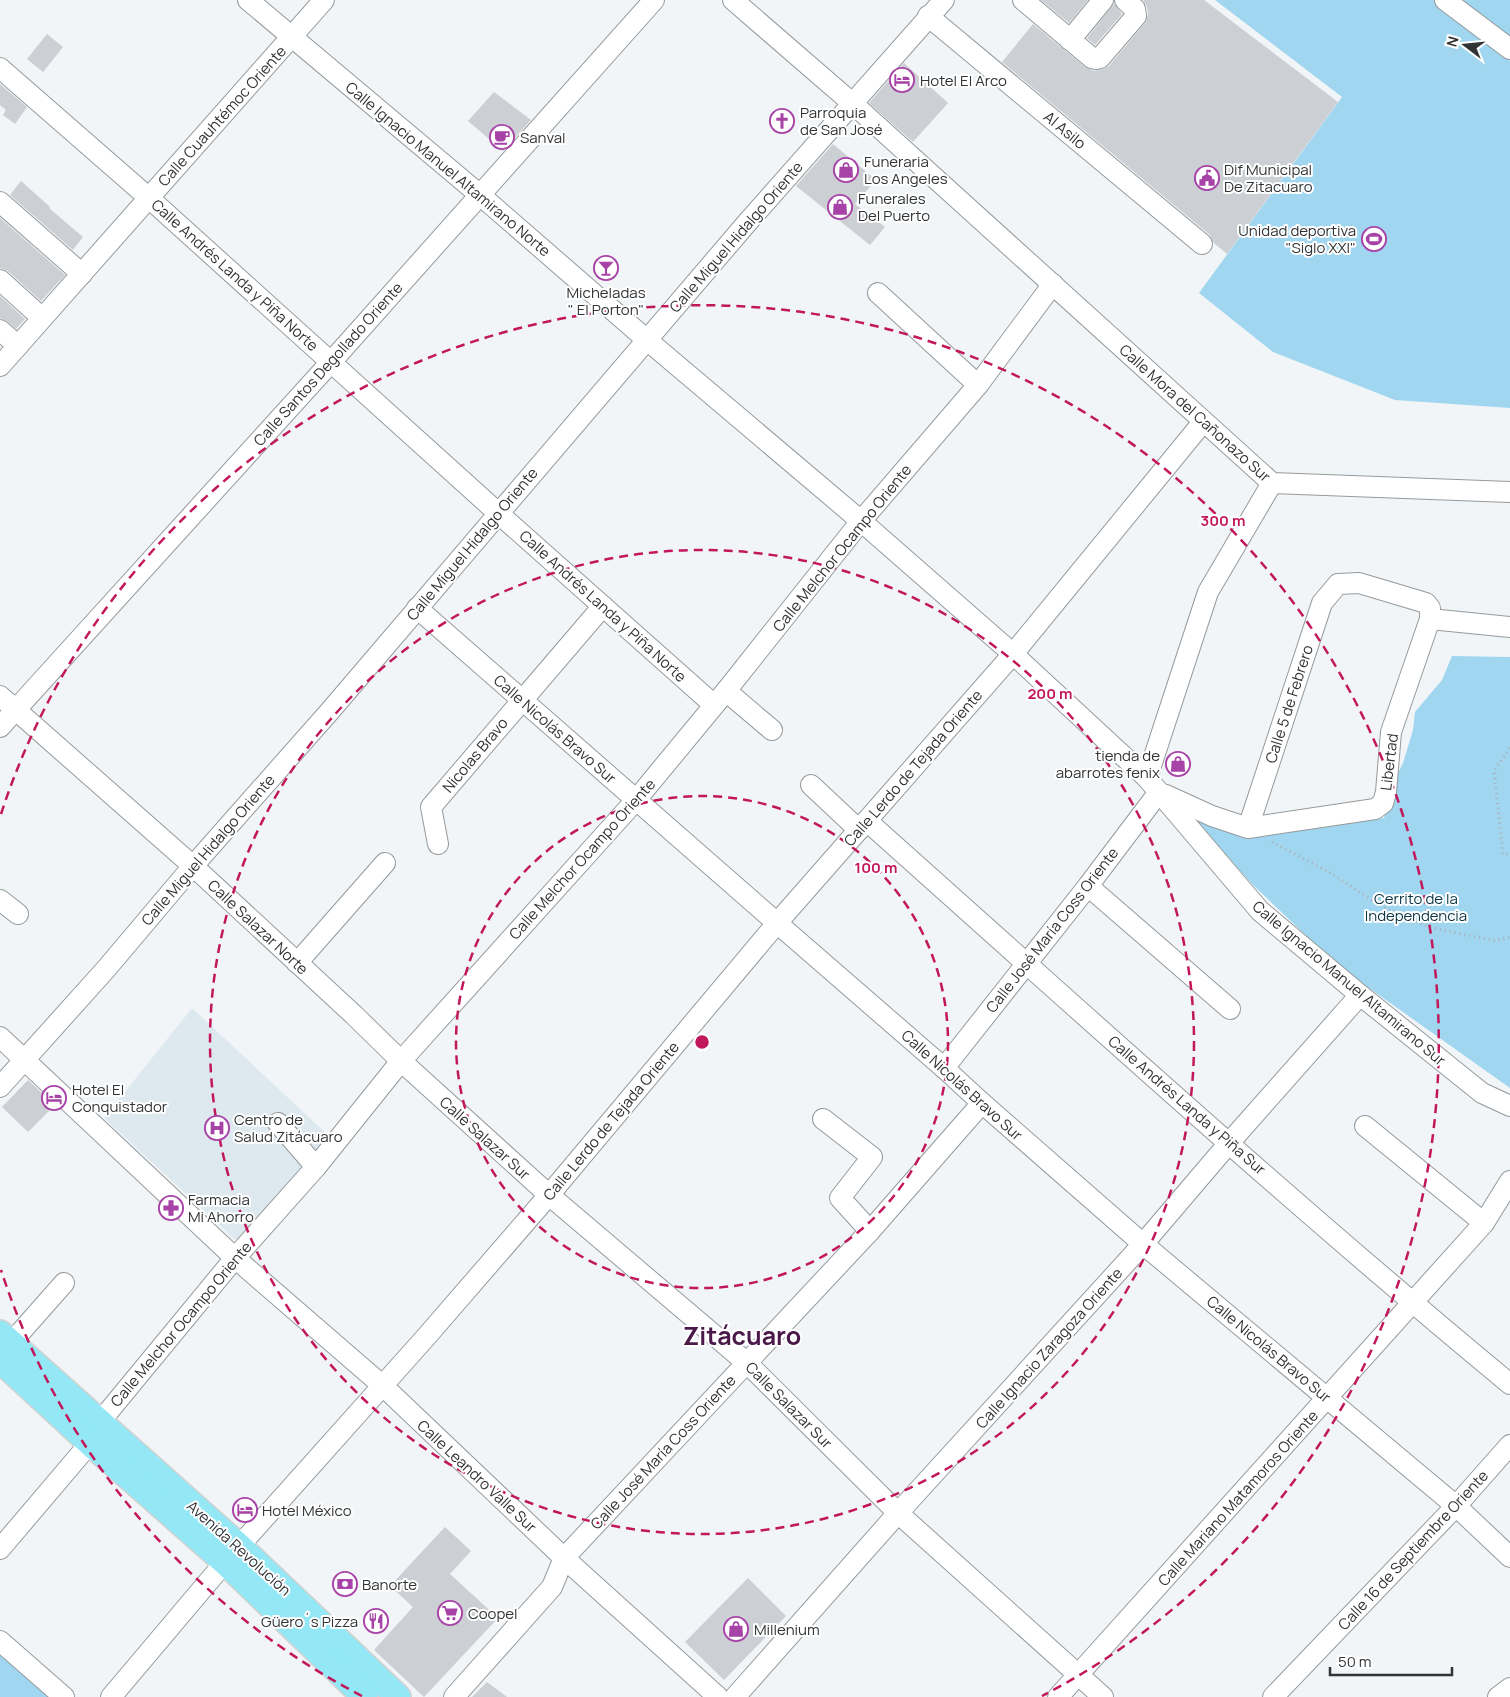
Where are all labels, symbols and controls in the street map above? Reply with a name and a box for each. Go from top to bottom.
north arrow [1440,20,1490,70]
text: N [1442,34,1463,49]
street label: Calle Cuauhtémoc Oriente [153,41,291,191]
hotel icon: Hotel El Arco [889,67,915,93]
place label: Hotel El Arco [920,70,1007,91]
street label: Calle Ignacio Manuel Altamirano Norte [341,77,555,261]
place label: Parroquia de San José [800,102,883,140]
street label: Al Asilo [1039,106,1091,154]
church icon: Parroquia de San José [769,108,795,134]
cafe icon: Sanval [489,124,515,150]
place label: Sanval [520,127,566,148]
place label: Funeraria Los Angeles [864,151,948,189]
street label: Calle Miguel Hidalgo Oriente [664,157,808,317]
shop icon: Funeraria Los Angeles [833,157,859,183]
place label: Dif Municipal De Zitacuaro [1224,159,1313,197]
public building icon: Dif Municipal De Zitacuaro [1194,165,1220,191]
place label: Funerales Del Puerto [858,188,930,226]
street label: Calle Andrés Landa y Piña Norte [147,194,323,356]
shop icon: Funerales Del Puerto [827,194,853,220]
place label: Unidad deportiva "Siglo XXI" [1238,220,1356,258]
sports icon: Unidad deportiva "Siglo XXI" [1361,226,1387,252]
bar icon: Micheladas " El Porton" [593,255,619,281]
street label: Calle Santos Degollado Oriente [249,277,408,451]
place label: Micheladas " El Porton" [566,282,646,320]
street label: Calle Mora del Cañonazo Sur [1115,339,1276,487]
street label: Calle Melchor Ocampo Oriente [768,460,916,636]
street label: Calle Miguel Hidalgo Oriente [402,463,543,625]
text: 300 m [1201,510,1245,531]
street label: Calle Andrés Landa y Piña Norte [515,525,691,687]
street label: Calle 5 de Febrero [1260,642,1318,766]
street label: Calle Nicolás Bravo Sur [489,670,621,789]
text: 200 m [1027,683,1073,704]
street label: Calle Lerdo de Tejada Oriente [839,685,987,851]
street label: Nicolas Bravo [437,713,513,797]
street label: Libertad [1375,732,1403,792]
place label: tienda de abarrotes fenix [1056,745,1160,783]
shop icon: tienda de abarrotes fenix [1165,751,1191,777]
street label: Calle Miguel Hidalgo Oriente [136,770,280,930]
street label: Calle Melchor Ocampo Oriente [504,774,660,944]
street label: Calle José María Coss Oriente [981,843,1123,1017]
text: 100 m [855,857,897,878]
street label: Calle Salazar Norte [203,875,313,979]
park label: Cerrito de la Independencia [1365,888,1467,926]
street label: Calle Ignacio Manuel Altamirano Sur [1248,896,1451,1071]
street label: Calle Nicolás Bravo Sur [897,1025,1028,1146]
street label: Calle Andrés Landa y Piña Sur [1104,1031,1271,1180]
centre of rings [693,1033,711,1051]
street label: Calle Lerdo de Tejada Oriente [538,1037,684,1205]
place label: Hotel El Conquistador [72,1079,168,1117]
hotel icon: Hotel El Conquistador [41,1085,67,1111]
street label: Calle Salazar Sur [435,1092,535,1185]
place label: Centro de Salud Zitácuaro [234,1109,343,1147]
hospital icon: Centro de Salud Zitácuaro [204,1115,230,1141]
place label: Farmacia Mi Ahorro [188,1189,254,1227]
pharmacy icon: Farmacia Mi Ahorro [158,1195,184,1221]
street label: Calle Melchor Ocampo Oriente [106,1237,257,1411]
street label: Calle Ignacio Zaragoza Oriente [971,1263,1127,1433]
street label: Calle Nicolás Bravo Sur [1202,1291,1336,1408]
district label: Zitácuaro [683,1318,801,1353]
street label: Calle Salazar Sur [741,1357,838,1454]
street label: Calle José María Coss Oriente [586,1370,741,1534]
street label: Calle Mariano Matamoros Oriente [1153,1405,1323,1591]
street label: Calle Leandro Valle Sur [413,1415,542,1537]
street label: Calle 16 de Septiembre Oriente [1333,1465,1493,1635]
street label: Avenida Revolución [182,1496,296,1600]
hotel icon: Hotel México [232,1497,258,1523]
place label: Hotel México [262,1500,352,1521]
bank icon: Banorte [332,1571,358,1597]
place label: Banorte [362,1574,417,1595]
supermarket icon: Coopel [437,1600,463,1626]
place label: Coopel [468,1603,518,1624]
restaurant icon: Güero´s Pizza [363,1608,389,1634]
place label: Güero´s Pizza [261,1611,358,1632]
shop icon: Millenium [723,1616,749,1642]
place label: Millenium [754,1619,820,1640]
scale bar [1330,1644,1452,1676]
text: 50 m [1338,1651,1372,1672]

